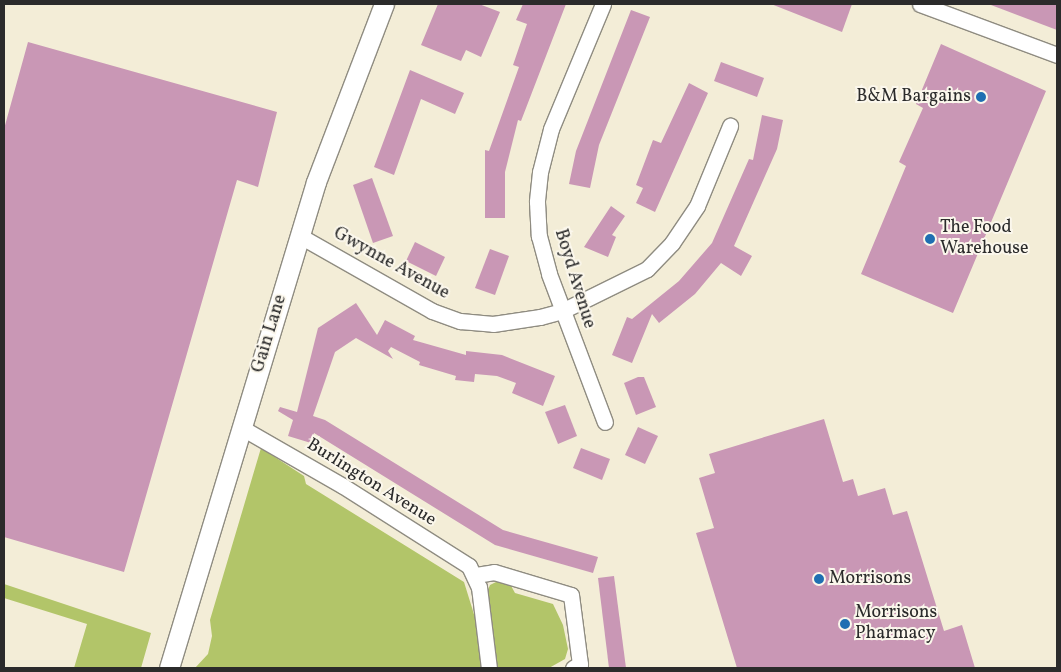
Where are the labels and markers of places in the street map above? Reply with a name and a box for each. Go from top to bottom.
place label: B&M Bargains [856,86,971,108]
marker: B&M Bargains [975,91,987,103]
place label: The Food Warehouse [940,218,1029,260]
marker: The Food Warehouse [924,233,936,245]
place label: Morrisons [829,568,911,590]
marker: Morrisons [813,573,825,585]
place label: Morrisons Pharmacy [855,603,937,646]
marker: Morrisons Pharmacy [839,618,851,630]

